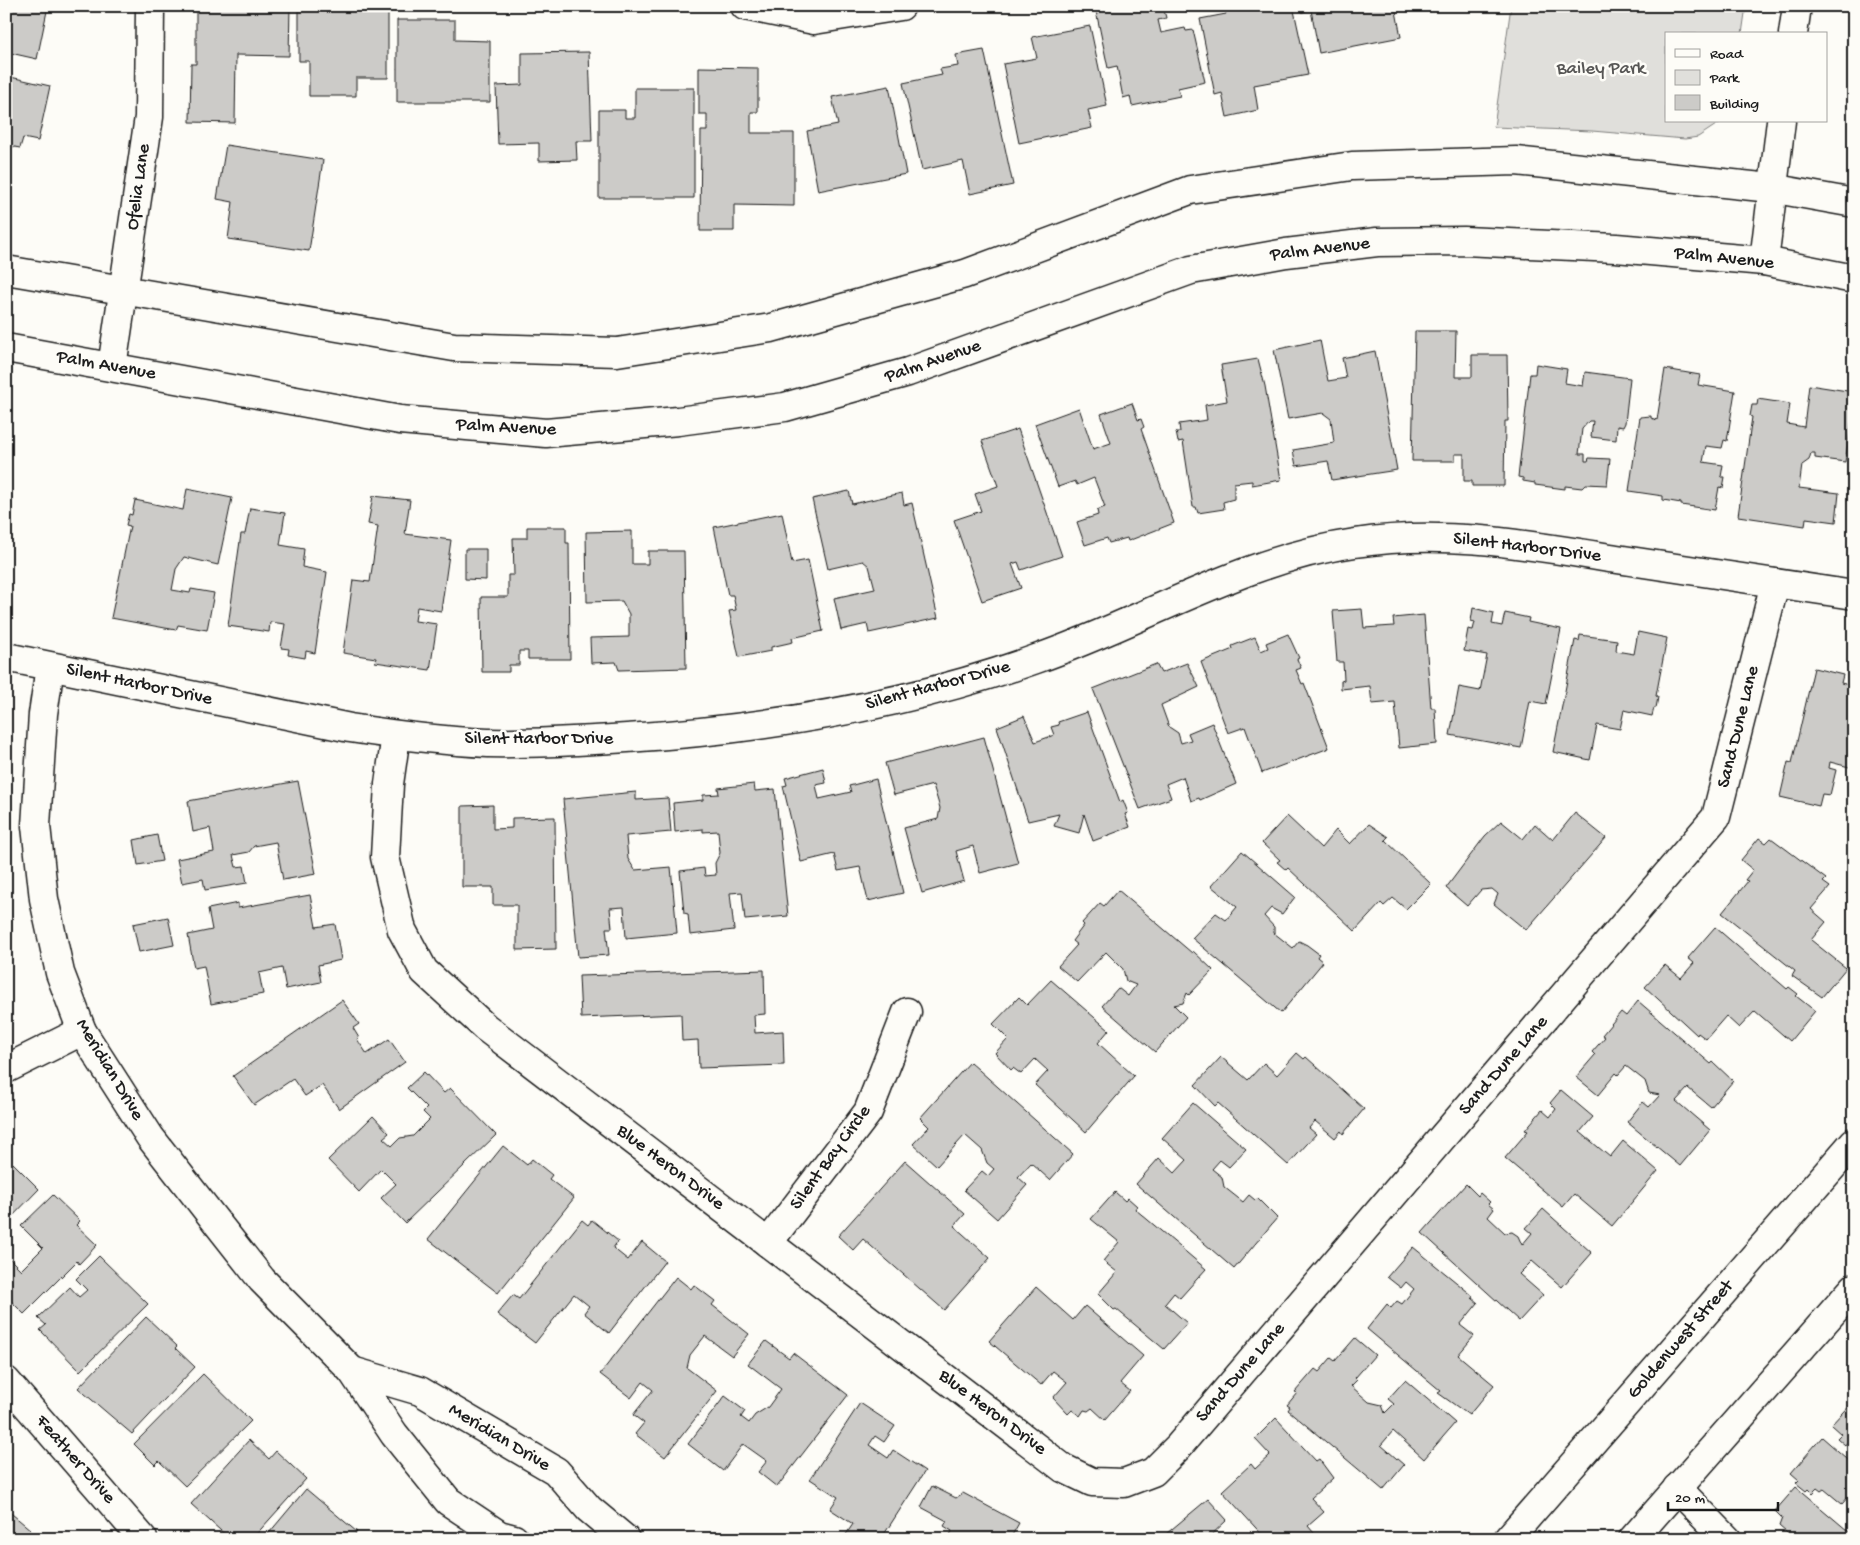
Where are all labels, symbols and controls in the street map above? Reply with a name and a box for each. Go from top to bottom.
legend [1665,32,1828,122]
text: Road [1710,46,1744,64]
park label: Bailey Park [1556,58,1647,81]
text: Park [1709,70,1740,88]
text: Building [1709,96,1759,114]
street label: Ofelia Lane [122,142,156,232]
street label: Palm Avenue [1268,232,1371,268]
street label: Palm Avenue [1672,242,1775,276]
street label: Palm Avenue [881,335,984,390]
street label: Palm Avenue [54,346,158,386]
street label: Palm Avenue [454,414,557,442]
street label: Silent Harbor Drive [1452,528,1602,569]
street label: Silent Harbor Drive [863,656,1013,716]
street label: Silent Harbor Drive [64,658,214,712]
street label: Sand Dune Lane [1713,663,1765,790]
street label: Silent Harbor Drive [465,728,614,751]
street label: Sand Dune Lane [1454,1011,1554,1121]
street label: Meridian Drive [70,1015,148,1125]
street label: Silent Bay Circle [785,1101,877,1215]
street label: Blue Heron Drive [611,1119,729,1216]
street label: Goldenwest Street [1623,1274,1740,1404]
street label: Sand Dune Lane [1191,1318,1291,1428]
street label: Blue Heron Drive [933,1364,1051,1461]
street label: Meridian Drive [444,1399,554,1477]
street label: Feather Drive [29,1410,120,1509]
scale bar [1668,1480,1778,1512]
text: 20 m [1675,1490,1705,1508]

